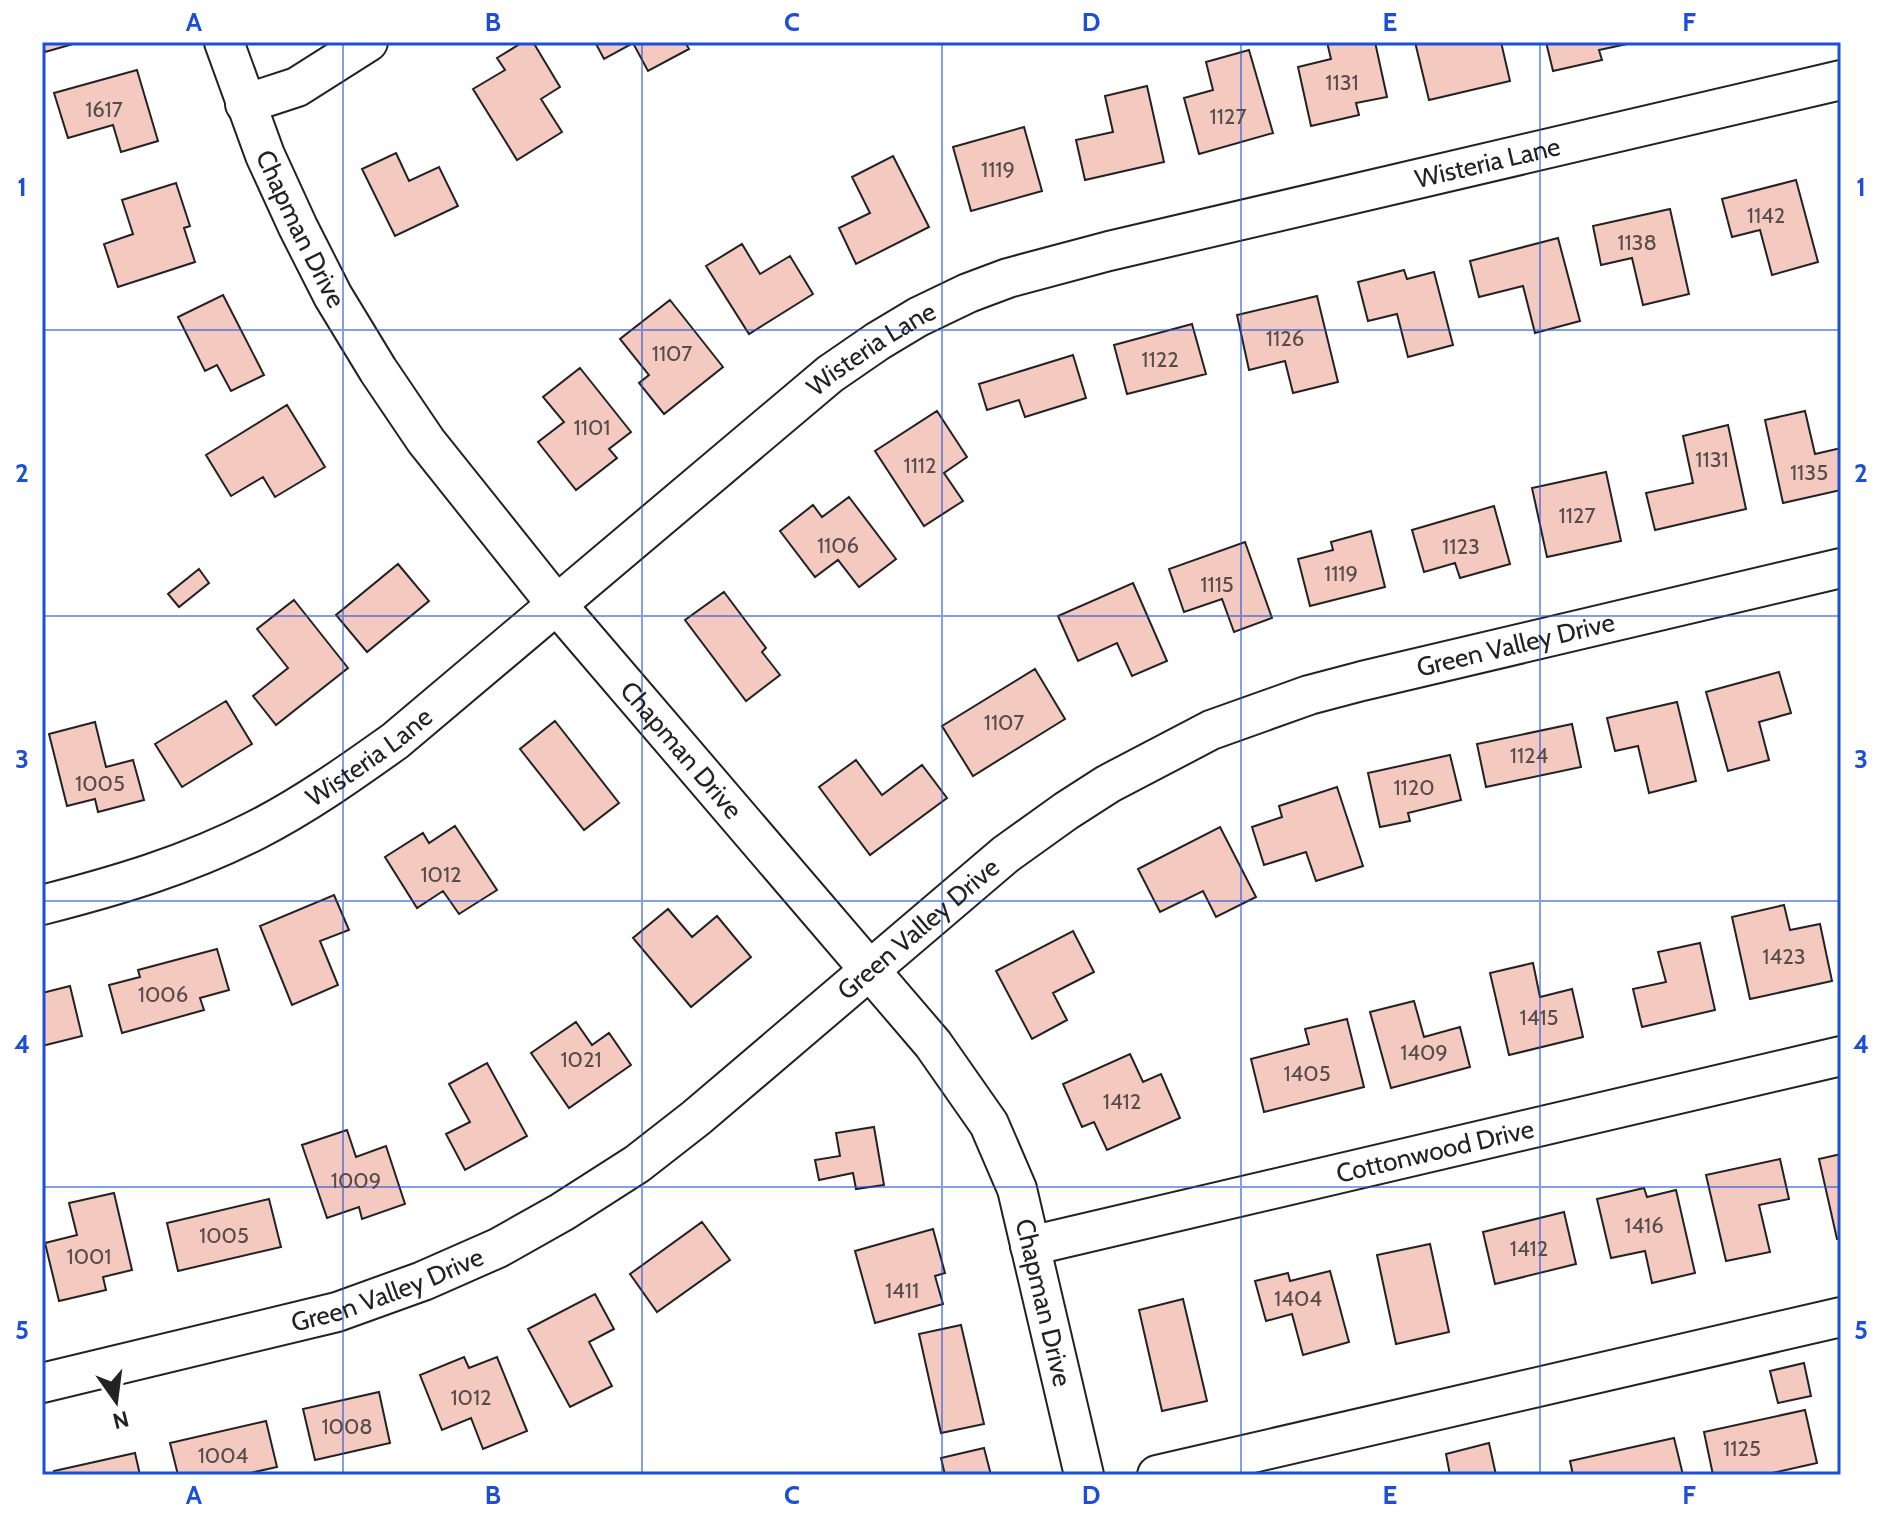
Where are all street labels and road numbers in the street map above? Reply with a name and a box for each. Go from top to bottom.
street label: Wisteria Lane [1412,130,1563,195]
street label: Chapman Drive [249,145,352,314]
street label: Wisteria Lane [800,295,941,403]
street label: Green Valley Drive [1414,606,1618,684]
street label: Chapman Drive [613,675,749,825]
street label: Wisteria Lane [300,701,439,813]
street label: Green Valley Drive [831,851,1006,1006]
street label: Cottonwood Drive [1333,1113,1537,1190]
street label: Chapman Drive [1008,1216,1079,1389]
street label: Green Valley Drive [288,1240,488,1338]

